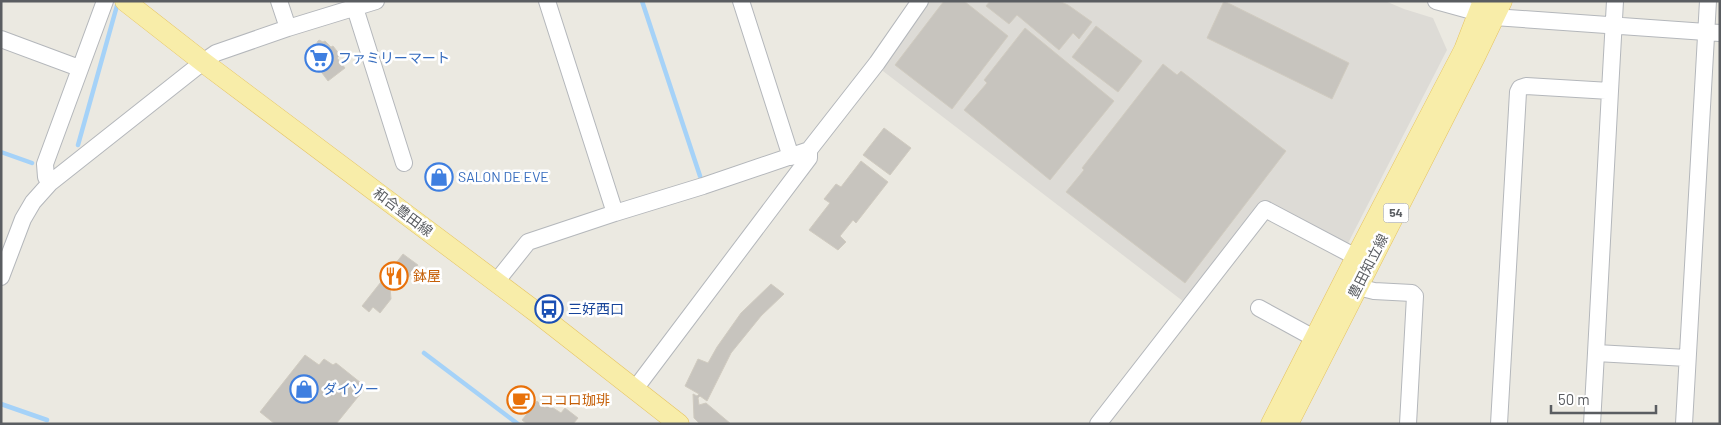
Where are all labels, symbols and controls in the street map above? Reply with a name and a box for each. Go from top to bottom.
supermarket icon: ファミリーマート [304,43,334,73]
place label: ファミリーマート [338,49,450,66]
shop icon: SALON DE EVE [424,162,454,192]
place label: SALON DE EVE [458,168,549,185]
street label: 和合豊田線 [370,184,436,239]
road number: 54 [1384,204,1408,222]
street label: 豊田知立線 [1344,231,1391,301]
restaurant icon: 鉢屋 [379,261,409,291]
place label: 鉢屋 [413,267,441,284]
bus stop icon: 三好西口 [534,294,564,324]
place label: 三好西口 [568,300,624,317]
shop icon: ダイソー [289,374,319,404]
place label: ダイソー [323,380,379,397]
scale bar [1551,382,1656,414]
cafe icon: ココロ珈琲 [506,385,536,415]
text: 50 m [1558,390,1590,408]
place label: ココロ珈琲 [540,391,610,408]

